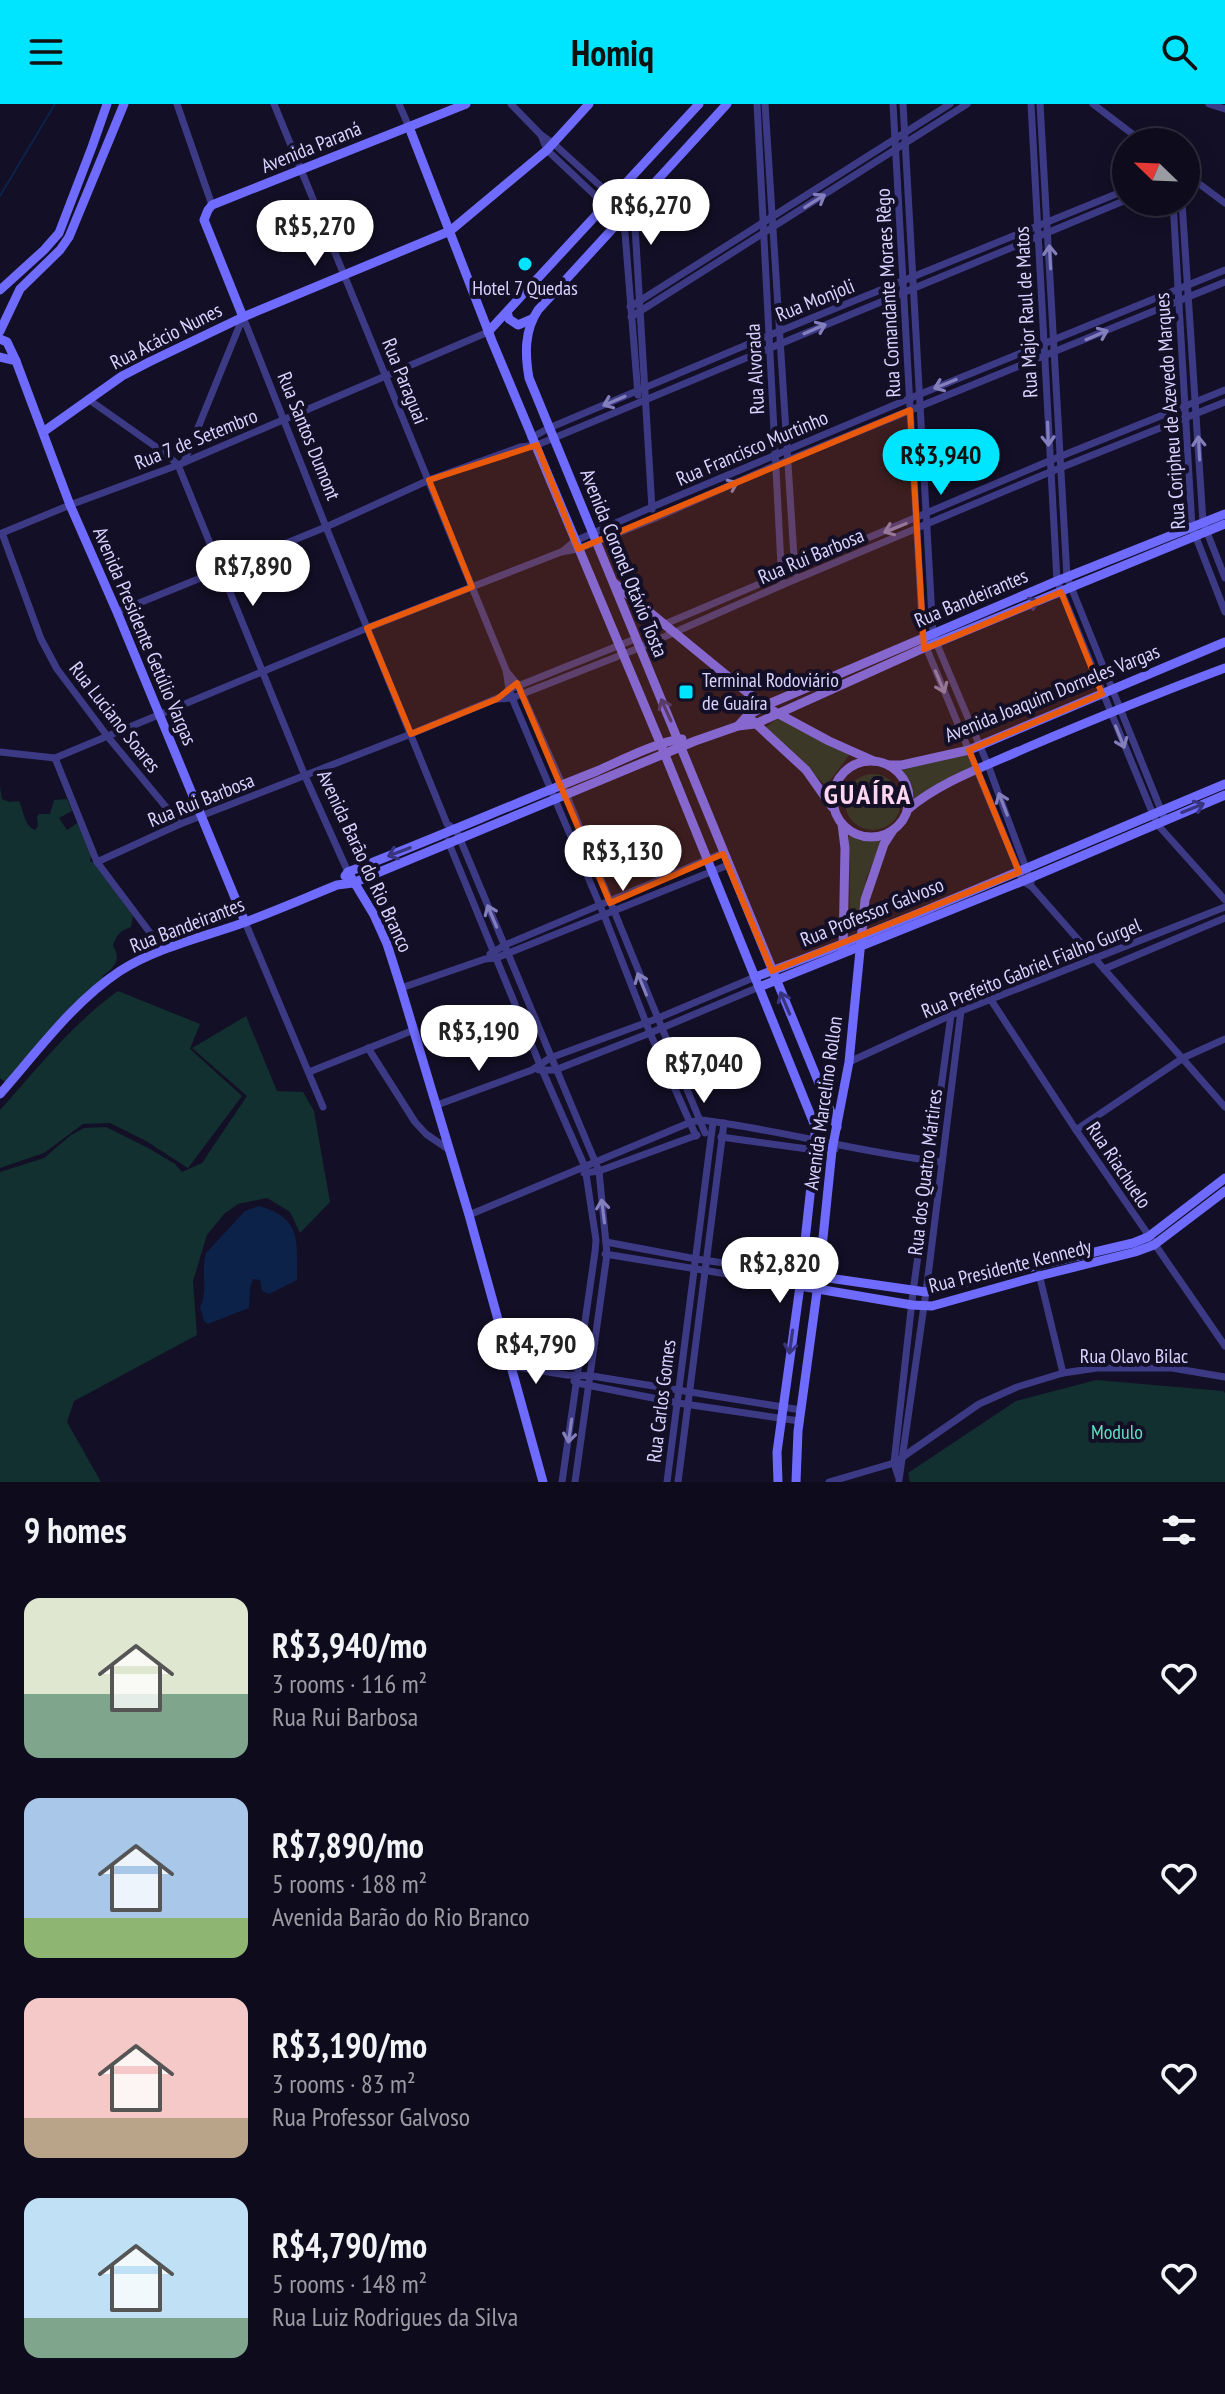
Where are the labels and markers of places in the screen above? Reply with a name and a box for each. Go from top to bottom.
pin: R$6,270 [577,179,725,247]
pin: R$5,270 [241,200,389,268]
marker: Hotel 7 Quedas [516,255,534,273]
place label: Hotel 7 Quedas [472,275,578,301]
pin: R$3,940 [867,429,1015,497]
pin: R$7,890 [179,540,327,608]
place label: Terminal Rodoviário de Guaíra [702,667,839,716]
marker: Terminal Rodoviário de Guaíra [677,683,695,701]
pin: R$3,130 [549,825,697,893]
pin: R$3,190 [405,1005,553,1073]
pin: R$7,040 [630,1037,778,1105]
pin: R$2,820 [706,1237,854,1305]
pin: R$4,790 [462,1318,610,1386]

